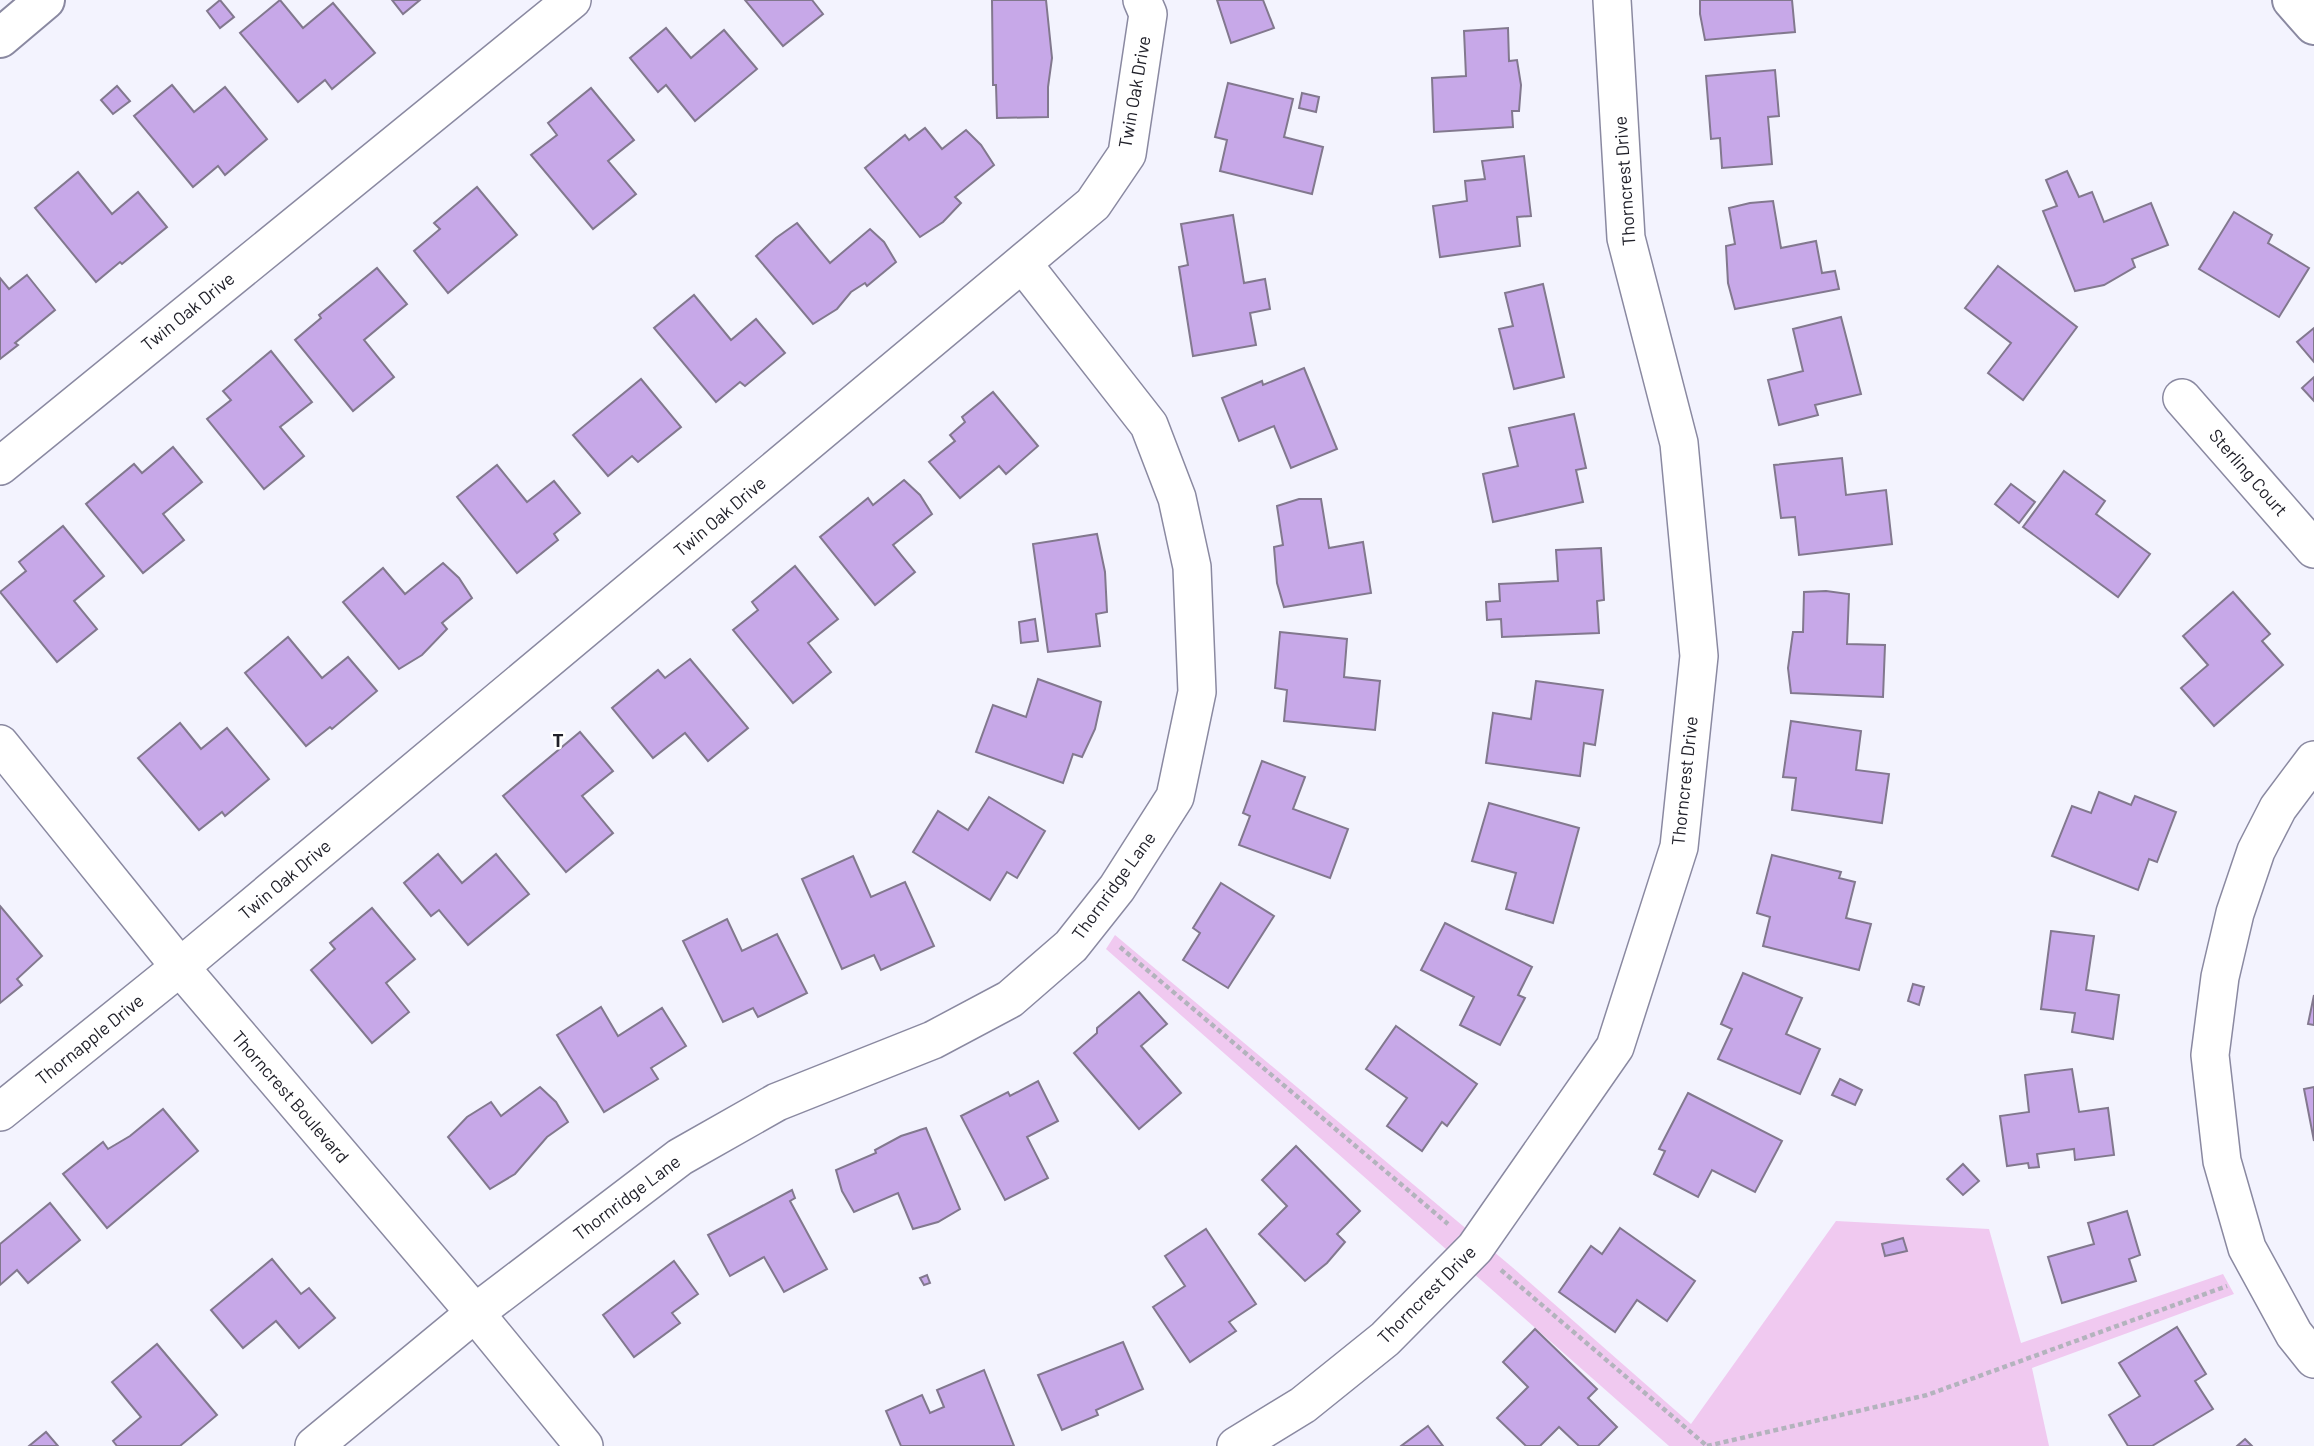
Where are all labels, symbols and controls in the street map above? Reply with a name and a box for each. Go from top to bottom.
street label: Twin Oak Drive [1113,34,1155,150]
street label: Thorncrest Drive [1608,116,1640,247]
street label: Twin Oak Drive [136,267,238,355]
street label: Sterling Court [2205,424,2293,520]
street label: Twin Oak Drive [669,471,770,561]
street label: Thorncrest Drive [1666,715,1702,847]
district label: T [552,728,564,751]
street label: Thornridge Lane [1067,827,1160,944]
street label: Twin Oak Drive [234,834,335,924]
street label: Thornapple Drive [31,989,148,1089]
street label: Thorncrest Boulevard [227,1026,354,1167]
street label: Thornridge Lane [569,1150,684,1245]
street label: Thorncrest Drive [1373,1241,1480,1348]

